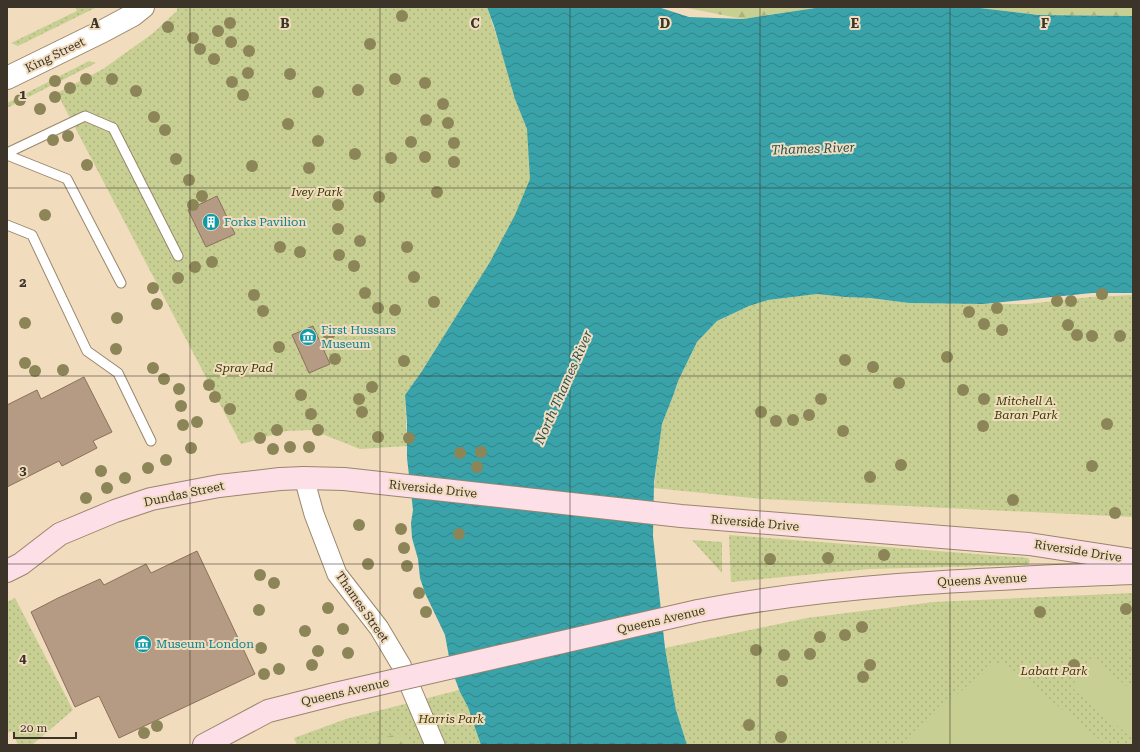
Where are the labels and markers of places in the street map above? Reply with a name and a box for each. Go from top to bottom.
building icon: Forks Pavilion [201,212,221,232]
place label: Forks Pavilion [224,215,306,229]
place label: First Hussars Museum [321,323,396,351]
museum icon: First Hussars Museum [298,327,318,347]
museum icon: Museum London [133,634,153,654]
place label: Museum London [156,637,254,651]

